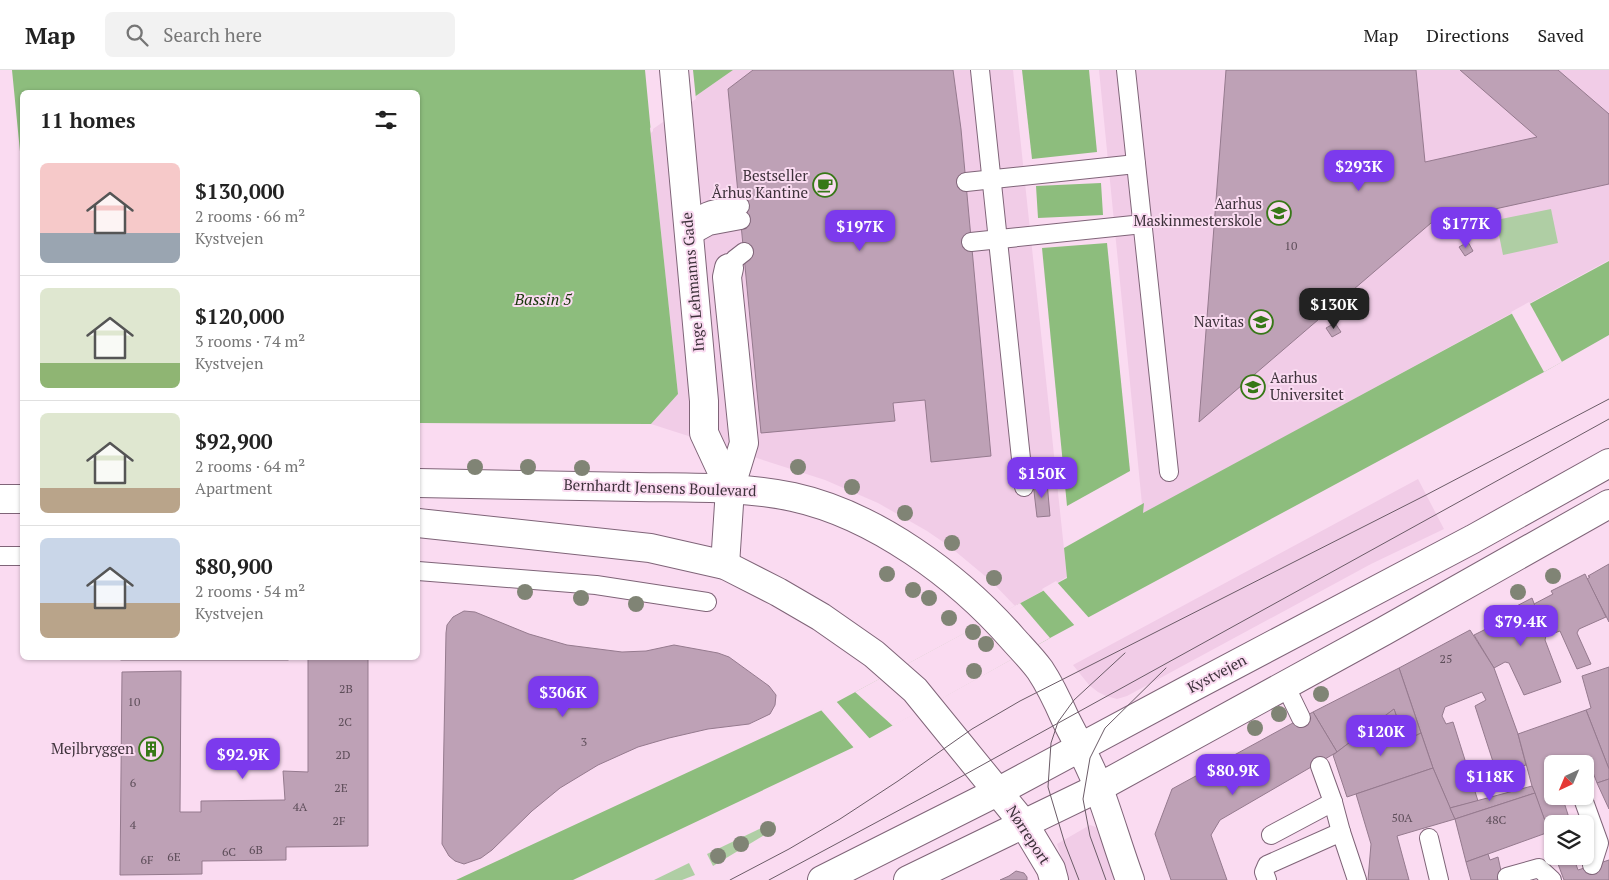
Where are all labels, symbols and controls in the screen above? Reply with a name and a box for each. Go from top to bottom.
search box [105,12,455,57]
text: Map [25,19,75,51]
icon: search [123,21,151,49]
text: Search here [163,22,262,47]
text: Map [1363,23,1398,47]
text: Directions [1426,23,1509,47]
text: Saved [1537,23,1584,47]
text: 11 homes [40,106,136,134]
icon: filters [372,106,400,134]
pin: $293K [1324,150,1394,192]
text: $293K [1335,155,1383,177]
place label: Bestseller Århus Kantine [712,165,808,202]
cafe icon: Bestseller Århus Kantine [812,172,838,198]
text: $130,000 [195,177,284,205]
icon: home [80,183,140,243]
place label: Aarhus Maskinmesterskole [1133,193,1262,230]
school or university icon: Aarhus Maskinmesterskole [1266,200,1292,226]
text: 2 rooms · 66 m² [195,205,305,227]
pin: $177K [1431,206,1501,249]
pin: $197K [825,210,895,252]
street label: Inge Lehmanns Gade [676,211,708,353]
text: $177K [1442,212,1490,234]
text: $197K [836,215,884,237]
text: Kystvejen [195,227,263,249]
house number: 10 [1285,238,1297,253]
water label: Bassin 5 [513,288,573,310]
pin: $130K [1299,288,1369,330]
text: $130K [1310,293,1358,315]
text: $120,000 [195,302,284,330]
icon: home [80,308,140,368]
school or university icon: Navitas [1248,309,1274,335]
place label: Navitas [1194,311,1244,331]
text: 3 rooms · 74 m² [195,330,305,352]
text: Kystvejen [195,352,263,374]
place label: Aarhus Universitet [1270,367,1344,404]
school or university icon: Aarhus Universitet [1240,374,1266,400]
text: $92,900 [195,427,273,455]
icon: home [80,433,140,493]
text: 2 rooms · 64 m² [195,455,305,477]
pin: $150K [1007,456,1077,499]
text: $150K [1018,462,1066,484]
street label: Bernhardt Jensens Boulevard [563,474,757,500]
text: Apartment [195,477,272,499]
text: $80,900 [195,552,273,580]
icon: home [80,558,140,618]
text: 2 rooms · 54 m² [195,580,305,602]
text: Kystvejen [195,602,263,624]
pin: $79.4K [1480,604,1562,647]
text: $79.4K [1495,610,1547,632]
street label: Kystvejen [1184,649,1250,697]
house number: 25 [1440,651,1452,666]
pin: $306K [528,676,598,718]
house number: 2B [339,681,353,696]
text: $306K [539,681,587,703]
house number: 10 [128,694,140,709]
house number: 2C [338,714,352,729]
pin: $120K [1346,714,1416,757]
text: $120K [1357,720,1405,742]
house number: 3 [581,734,587,749]
building icon: Mejlbryggen [138,736,164,762]
place label: Mejlbryggen [51,738,134,758]
pin: $92.9K [202,738,284,780]
text: $92.9K [217,743,269,765]
house number: 2D [336,747,350,762]
pin: $80.9K [1192,754,1274,796]
north arrow [1544,755,1594,805]
map controls [1544,755,1594,865]
text: $80.9K [1207,759,1259,781]
pin: $118K [1455,760,1525,802]
text: $118K [1466,765,1514,787]
house number: 6 [130,775,137,790]
house number: 2E [334,780,348,795]
house number: 4A [293,799,308,814]
street label: Nørreport [1002,801,1056,868]
house number: 50A [1392,810,1413,825]
house number: 48C [1486,812,1507,827]
house number: 2F [333,813,345,828]
button: layers [1544,815,1594,865]
house number: 4 [130,817,137,832]
house number: 6B [249,842,263,857]
house number: 6C [222,844,236,859]
house number: 6E [167,849,181,864]
house number: 6F [141,852,153,867]

